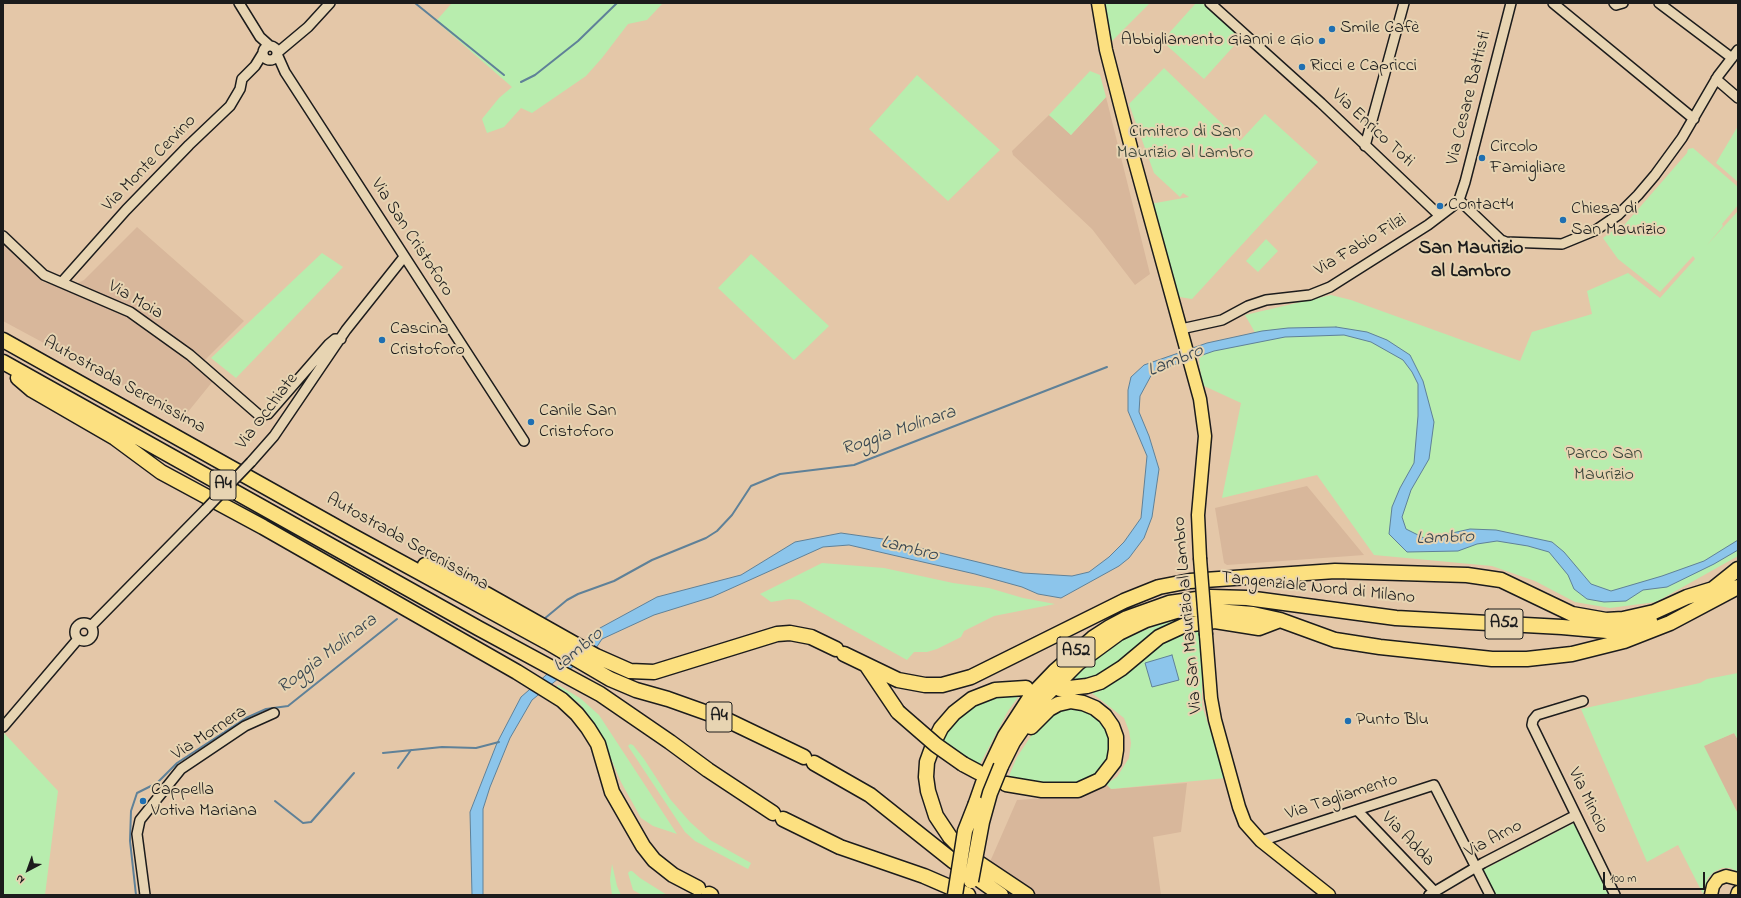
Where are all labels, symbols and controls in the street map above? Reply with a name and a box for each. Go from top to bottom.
place label: Smile Cafè [1340,18,1419,40]
marker: Smile Cafè [1327,24,1337,34]
street label: Via Cesare Battisti [1443,29,1497,167]
place label: Abbigliamento Gianni e Gio [1121,30,1314,52]
marker: Abbigliamento Gianni e Gio [1317,36,1327,46]
place label: Ricci e Capricci [1310,56,1417,78]
marker: Ricci e Capricci [1297,62,1307,72]
street label: Via Enrico Toti [1326,85,1418,173]
street label: Via Monte Cervino [98,111,202,217]
park label: Cimitero di San Maurizio al Lambro [1117,122,1253,164]
place label: Circolo Famigliare [1490,137,1566,180]
marker: Circolo Famigliare [1477,153,1487,163]
street label: Via San Cristoforo [365,175,457,301]
place label: Contact4 [1448,195,1513,217]
place label: Chiesa di San Maurizio [1571,199,1665,242]
marker: Contact4 [1435,201,1445,211]
street label: Via Fabio Filzi [1311,210,1411,282]
marker: Chiesa di San Maurizio [1558,215,1568,225]
district label: San Maurizio al Lambro [1419,238,1523,285]
street label: Via Moia [104,277,166,325]
place label: Cascina Cristoforo [390,319,465,362]
street label: Autostrada Serenissima [39,332,209,440]
marker: Cascina Cristoforo [377,335,387,345]
water label: Lambro [1145,341,1207,383]
street label: Via Occhiate [232,369,304,455]
place label: Canile San Cristoforo [539,401,616,444]
water label: Roggia Molinara [839,402,959,462]
marker: Canile San Cristoforo [526,417,536,427]
park label: Parco San Maurizio [1566,444,1642,486]
road number: A4 [210,470,236,500]
street label: Autostrada Serenissima [322,489,492,597]
street label: Via San Maurizio al Lambro [1170,516,1208,714]
water label: Lambro [1416,527,1474,551]
water label: Lambro [878,532,940,568]
street label: Tangenziale Nord di Milano [1220,568,1416,610]
road number: A52 [1485,609,1523,639]
water label: Roggia Molinara [274,610,382,700]
water label: Lambro [550,624,608,678]
road number: A52 [1057,637,1095,667]
street label: Via Mornera [169,702,251,766]
road number: A4 [706,702,732,732]
place label: Punto Blu [1356,710,1429,732]
marker: Punto Blu [1343,716,1353,726]
street label: Via Mincio [1562,765,1612,837]
street label: Via Tagliamento [1283,770,1401,826]
place label: Cappella Votiva Mariana [151,780,257,822]
marker: Cappella Votiva Mariana [138,796,148,806]
street label: Via Adda [1376,808,1438,872]
street label: Via Arno [1462,816,1526,864]
north arrow [8,850,48,890]
scale bar [1605,864,1707,890]
text: 100 m [1610,870,1637,888]
text: N [12,871,28,888]

